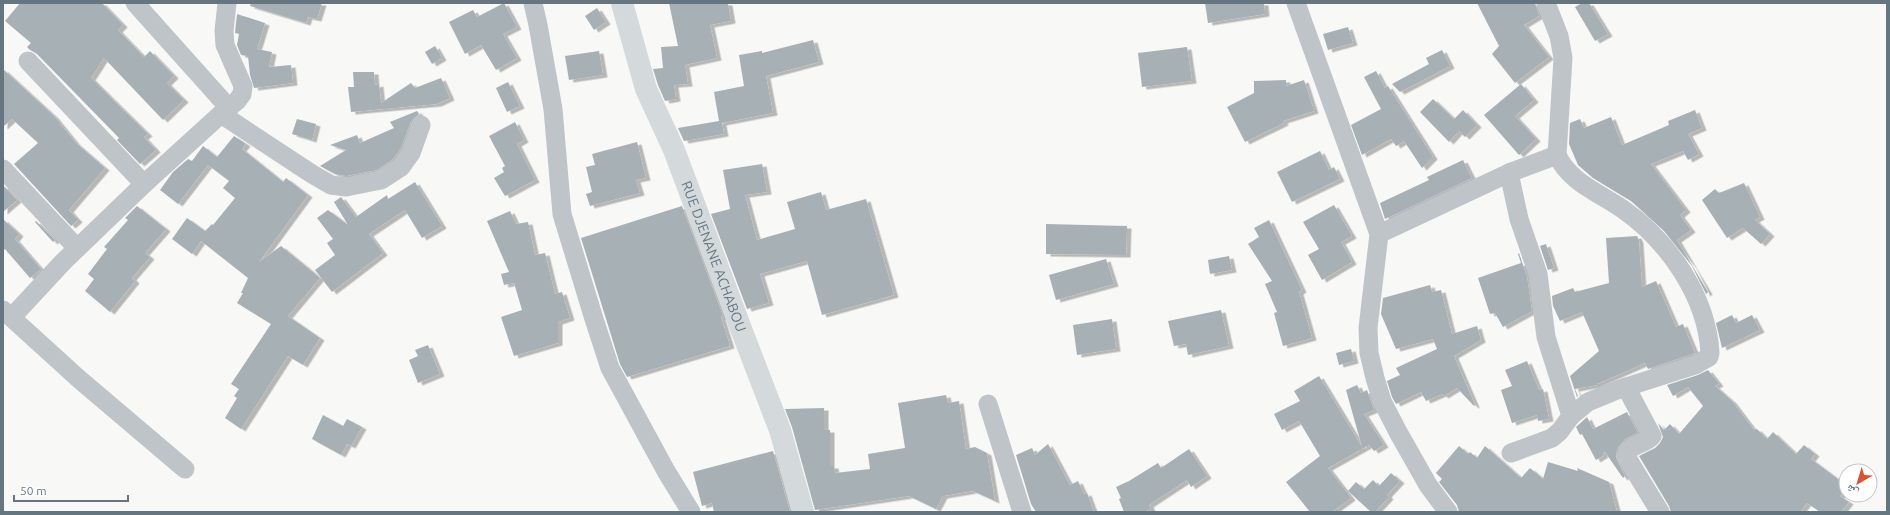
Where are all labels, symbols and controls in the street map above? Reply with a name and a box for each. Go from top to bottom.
street label: RUE DJENANE ACHABOU [678,179,749,334]
north arrow [1838,463,1878,503]
scale bar [14,477,128,503]
text: ش [1843,481,1861,499]
text: 50 m [20,484,47,497]

